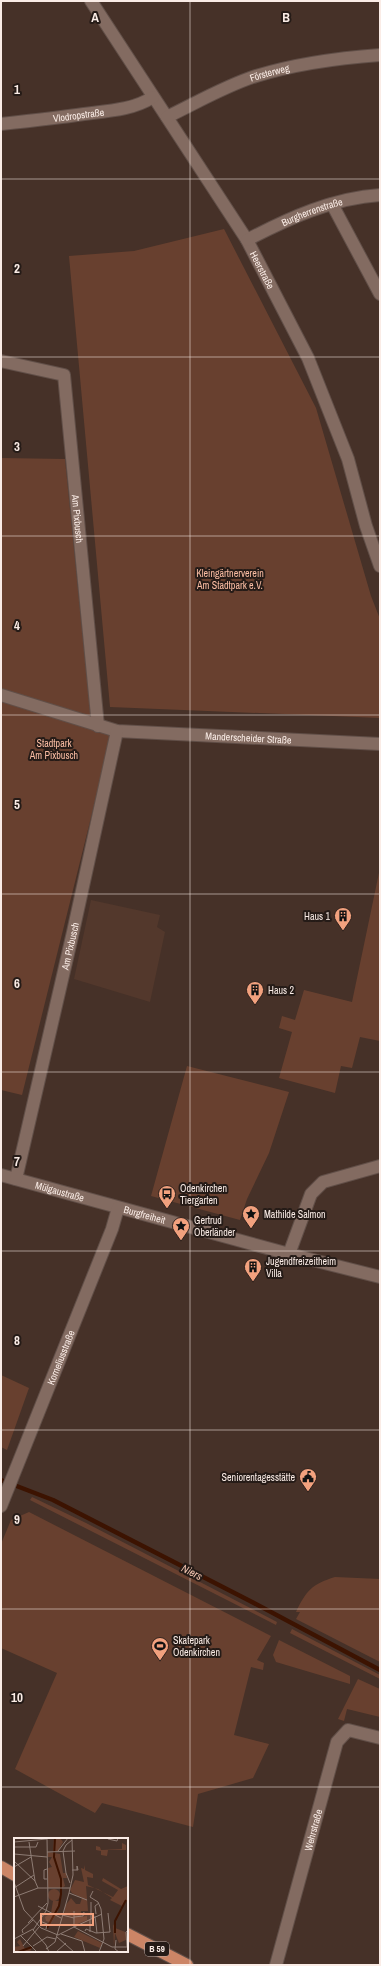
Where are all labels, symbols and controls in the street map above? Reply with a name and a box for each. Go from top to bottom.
text: A [91,9,99,26]
text: B [282,9,290,26]
street label: Försterweg [248,61,291,85]
text: 1 [14,81,20,98]
street label: Vlodropstraße [52,106,105,125]
street label: Burgherrenstraße [279,195,344,229]
street label: Heerstraße [247,249,277,292]
text: 2 [14,260,20,277]
text: 3 [14,438,20,455]
street label: Am Pixbusch [69,493,86,544]
park label: Kleingärtnerverein Am Stadtpark e.V. [196,567,264,592]
text: 4 [14,617,20,634]
street label: Manderscheider Straße [205,729,292,747]
park label: Stadtpark Am Pixbusch [29,737,78,762]
text: 5 [14,796,20,813]
building icon: Haus 1 [333,906,353,931]
place label: Haus 1 [304,910,330,923]
street label: Am Pixbusch [58,921,82,972]
text: 6 [14,975,20,992]
building icon: Haus 2 [245,980,265,1005]
place label: Haus 2 [268,984,294,997]
text: 7 [14,1153,20,1170]
street label: Mülgaustraße [34,1179,86,1205]
place label: Odenkirchen Tiergarten [180,1182,227,1207]
bus stop icon: Odenkirchen Tiergarten [157,1184,177,1209]
street label: Burgfreiheit [122,1203,168,1227]
place icon: Mathilde Salmon [241,1204,261,1229]
place label: Mathilde Salmon [264,1208,326,1221]
place label: Gertrud Oberländer [194,1214,235,1239]
place icon: Gertrud Oberländer [171,1216,191,1241]
place label: Jugendfreizeitheim Villa [266,1255,336,1280]
building icon: Jugendfreizeitheim Villa [243,1257,263,1282]
street label: Korneliusstraße [44,1328,78,1387]
text: 8 [14,1332,20,1349]
public building icon: Seniorentagesstätte [298,1467,318,1492]
place label: Seniorentagesstätte [222,1471,295,1484]
text: 9 [14,1511,20,1528]
water label: Niers [179,1561,205,1583]
place label: Skatepark Odenkirchen [173,1634,220,1659]
sports icon: Skatepark Odenkirchen [150,1636,170,1661]
text: 10 [11,1689,23,1706]
street label: Wehrstraße [302,1807,325,1852]
inset map [14,1838,128,1952]
road number: B 59 [145,1942,169,1956]

